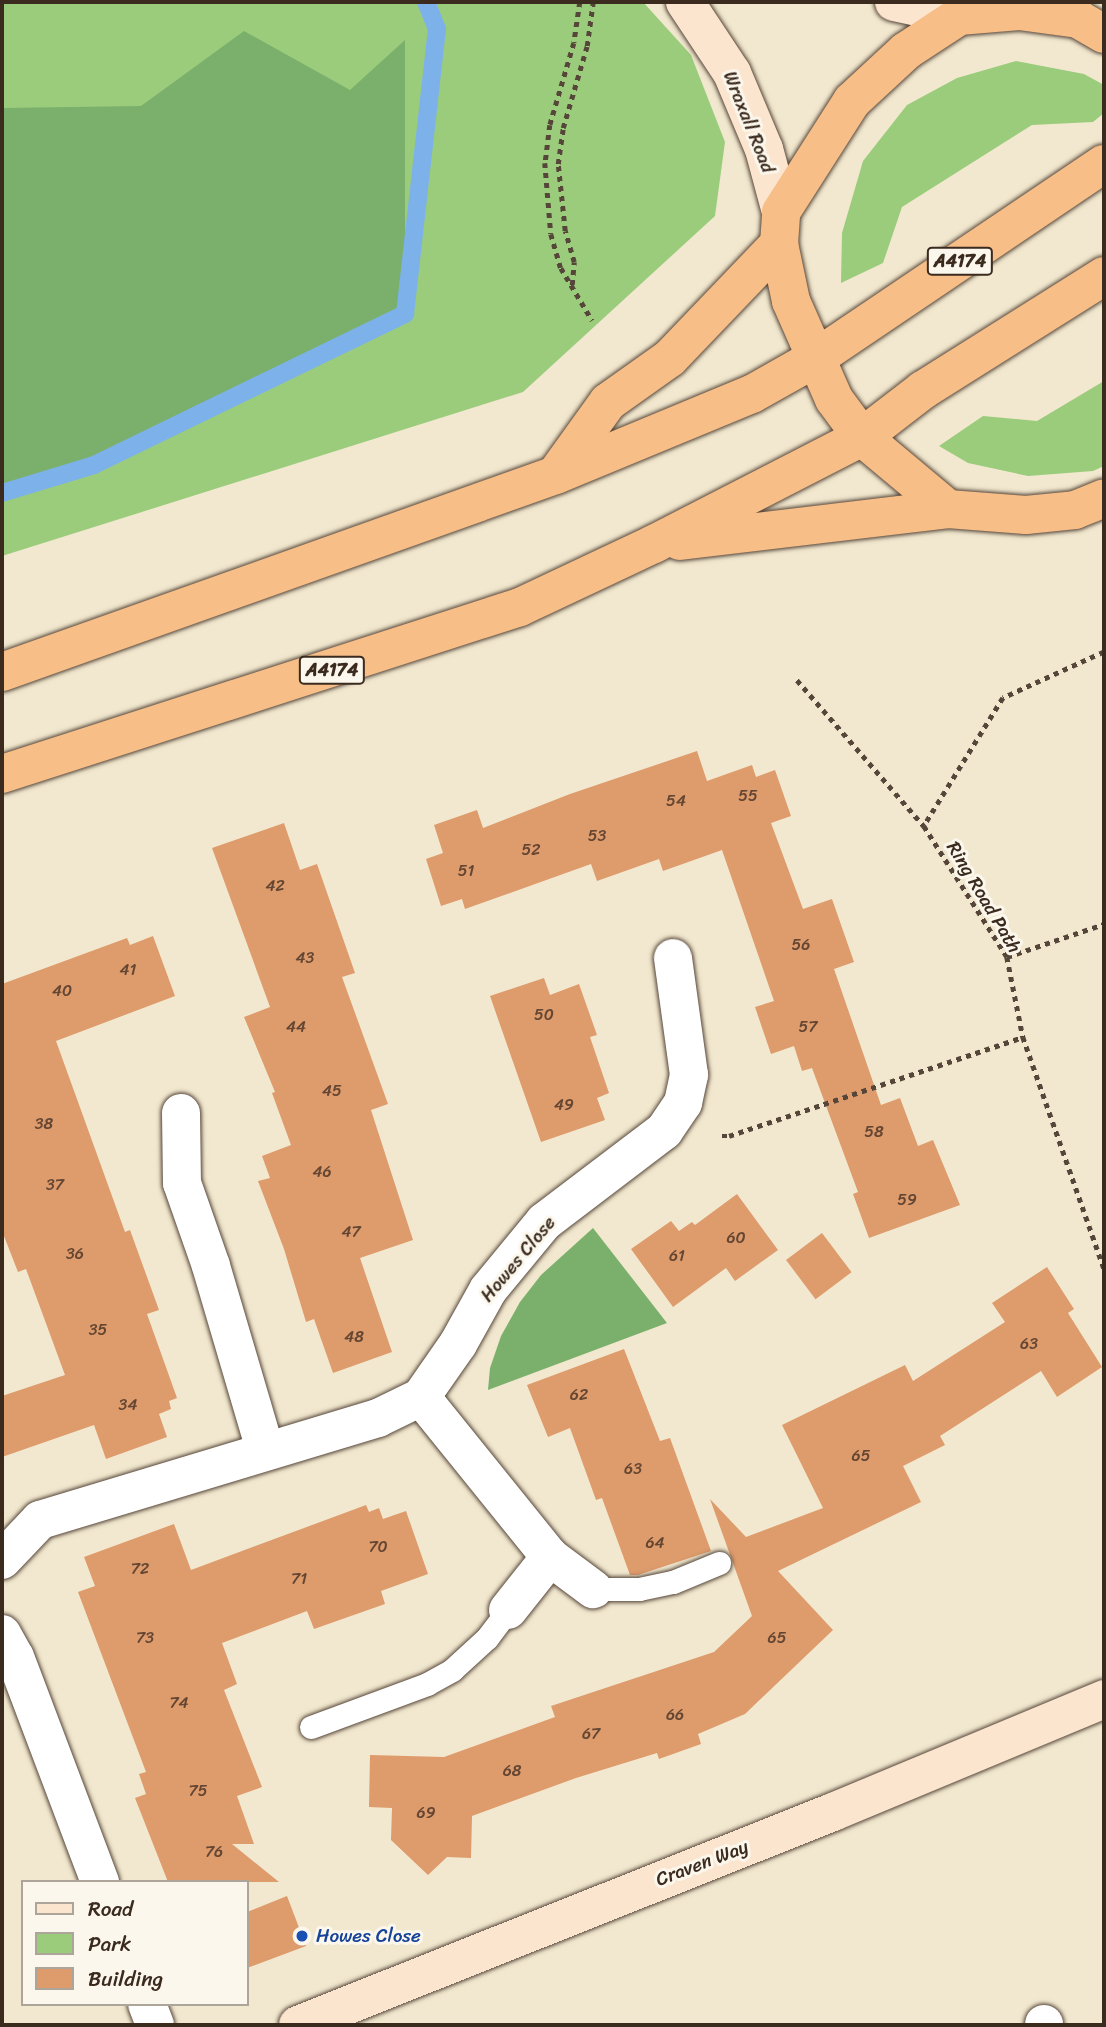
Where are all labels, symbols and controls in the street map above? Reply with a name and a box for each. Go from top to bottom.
street label: Wraxall Road [718,68,780,176]
road number: A4174 [927,246,993,276]
road number: A4174 [299,656,365,684]
house number: 55 [738,786,758,806]
house number: 54 [666,791,686,811]
house number: 53 [588,826,606,846]
street label: Ring Road Path [942,837,1026,957]
house number: 52 [521,840,541,860]
house number: 51 [458,861,474,881]
house number: 42 [265,876,285,896]
house number: 56 [792,935,810,955]
house number: 43 [296,948,314,968]
house number: 41 [120,960,136,980]
house number: 40 [52,981,72,1001]
house number: 50 [534,1005,554,1025]
house number: 44 [286,1017,306,1037]
house number: 57 [799,1017,817,1037]
house number: 45 [322,1081,342,1101]
house number: 49 [554,1095,574,1115]
house number: 38 [35,1114,53,1134]
house number: 58 [864,1122,884,1142]
house number: 46 [312,1162,332,1182]
house number: 37 [46,1175,64,1195]
house number: 59 [897,1190,917,1210]
street label: Howes Close [475,1211,561,1307]
house number: 47 [341,1222,361,1242]
house number: 60 [726,1228,746,1248]
house number: 36 [66,1244,84,1264]
house number: 61 [669,1246,685,1266]
house number: 35 [89,1320,107,1340]
house number: 48 [344,1327,364,1347]
house number: 63 [1020,1334,1038,1354]
house number: 62 [570,1385,588,1405]
house number: 34 [119,1395,137,1415]
house number: 65 [852,1446,870,1466]
house number: 63 [624,1459,642,1479]
house number: 64 [645,1533,665,1553]
house number: 70 [368,1537,388,1557]
house number: 72 [131,1559,149,1579]
house number: 71 [291,1569,307,1589]
house number: 73 [136,1628,154,1648]
house number: 65 [768,1628,786,1648]
house number: 74 [169,1693,189,1713]
house number: 66 [666,1705,684,1725]
house number: 67 [582,1724,600,1744]
house number: 68 [503,1761,521,1781]
house number: 75 [189,1781,207,1801]
house number: 69 [417,1803,435,1823]
street label: Craven Way [653,1835,751,1891]
house number: 76 [205,1842,223,1862]
legend [21,1880,248,2006]
text: Road [88,1890,133,1928]
text: Park [88,1925,131,1963]
place label: Howes Close [316,1925,421,1947]
marker: Howes Close [294,1928,310,1944]
text: Building [88,1960,163,1998]

